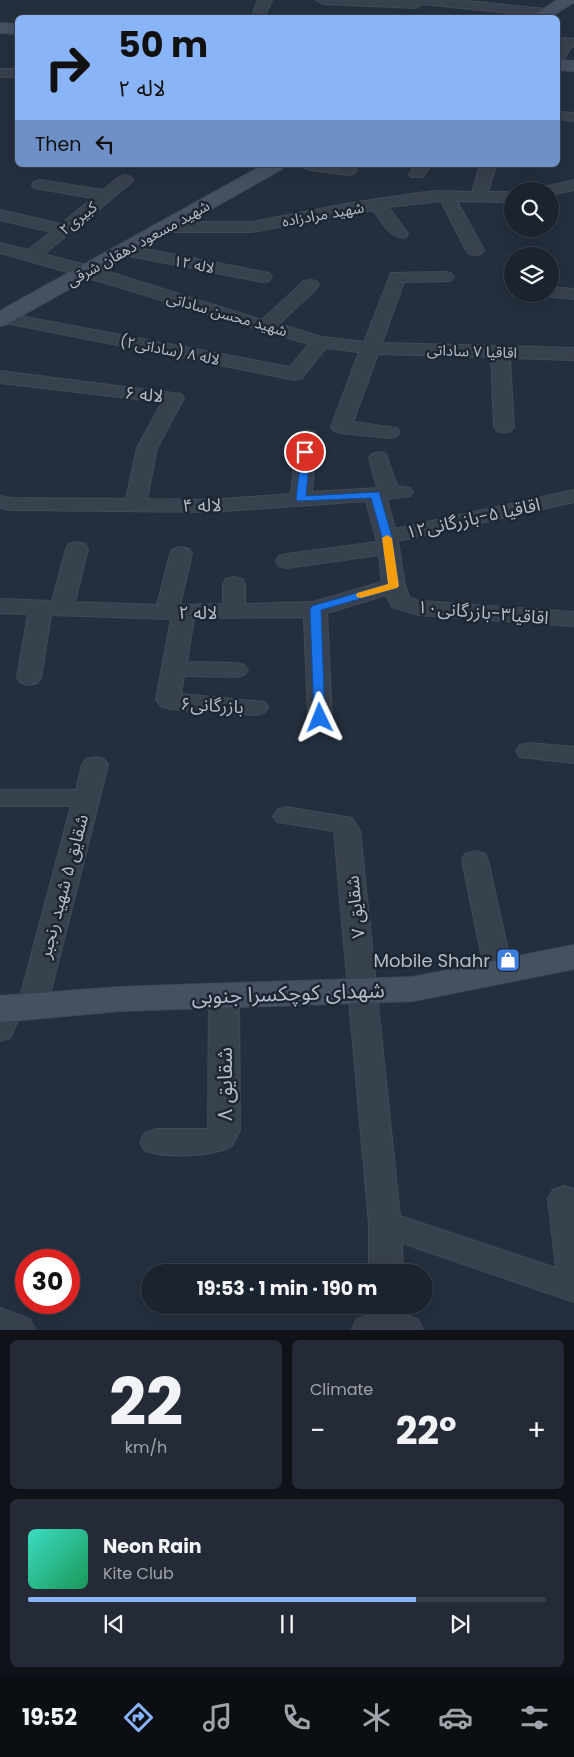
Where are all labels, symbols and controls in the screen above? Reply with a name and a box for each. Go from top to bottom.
text: 50 m [118,20,208,69]
icon: right [35,35,100,100]
text: لاله ۲ [118,73,166,104]
icon: left [91,130,119,158]
text: Then [35,131,81,158]
map controls [504,182,559,302]
button: search [504,182,559,237]
street label: شهید مسعود دهقان شرقی [63,195,213,291]
street label: کبیری۲ [55,196,102,240]
street label: شهید مرادزاده [280,196,366,232]
button: layers [504,247,559,302]
street label: لاله ۱۲ [172,250,216,278]
street label: شهید محسن ساداتی [164,287,290,341]
street label: لاله ۸ (ساداتی۲) [118,330,222,370]
street label: اقاقیا ۷ ساداتی [427,339,517,363]
street label: لاله ۶ [123,380,165,408]
pin [284,431,326,473]
icon: arrive [291,438,319,466]
street label: لاله ۴ [182,492,222,518]
street label: اقاقیا ۵-بازرگانی۱۲ [404,492,542,544]
street label: اقاقیا۳-بازرگانی۱۰ [416,594,550,630]
street label: لاله ۲ [178,600,218,625]
street label: بازرگانی۶ [180,691,244,719]
position arrow [293,691,345,743]
street label: شقایق ۵ شهید رنجبر [31,811,94,962]
street label: شقایق ۷ [339,874,371,940]
shop icon: Mobile Shahr [495,947,521,973]
place label: Mobile Shahr [374,948,490,973]
street label: شهدای کوچکسرا جنوبی [191,975,385,1011]
street label: شقایق ۸ [210,1047,239,1121]
speed limit sign: 30 [15,1249,80,1314]
text: 19:53 · 1 min · 190 m [197,1275,377,1302]
text: 22 [109,1357,183,1448]
text: Climate [310,1378,373,1401]
text: 22° [396,1404,457,1457]
text: − [310,1411,325,1450]
text: + [527,1411,546,1450]
text: km/h [125,1436,167,1459]
text: Neon Rain [103,1533,202,1560]
text: Kite Club [103,1562,174,1585]
icon: previous [100,1610,128,1638]
icon: pause [273,1610,301,1638]
icon: next [446,1610,474,1638]
icon: directions [121,1700,156,1735]
icon: music [200,1700,235,1735]
icon: phone [279,1700,314,1735]
icon: climate [359,1700,394,1735]
icon: car [438,1700,473,1735]
icon: filters [517,1700,552,1735]
text: 19:52 [22,1702,77,1733]

